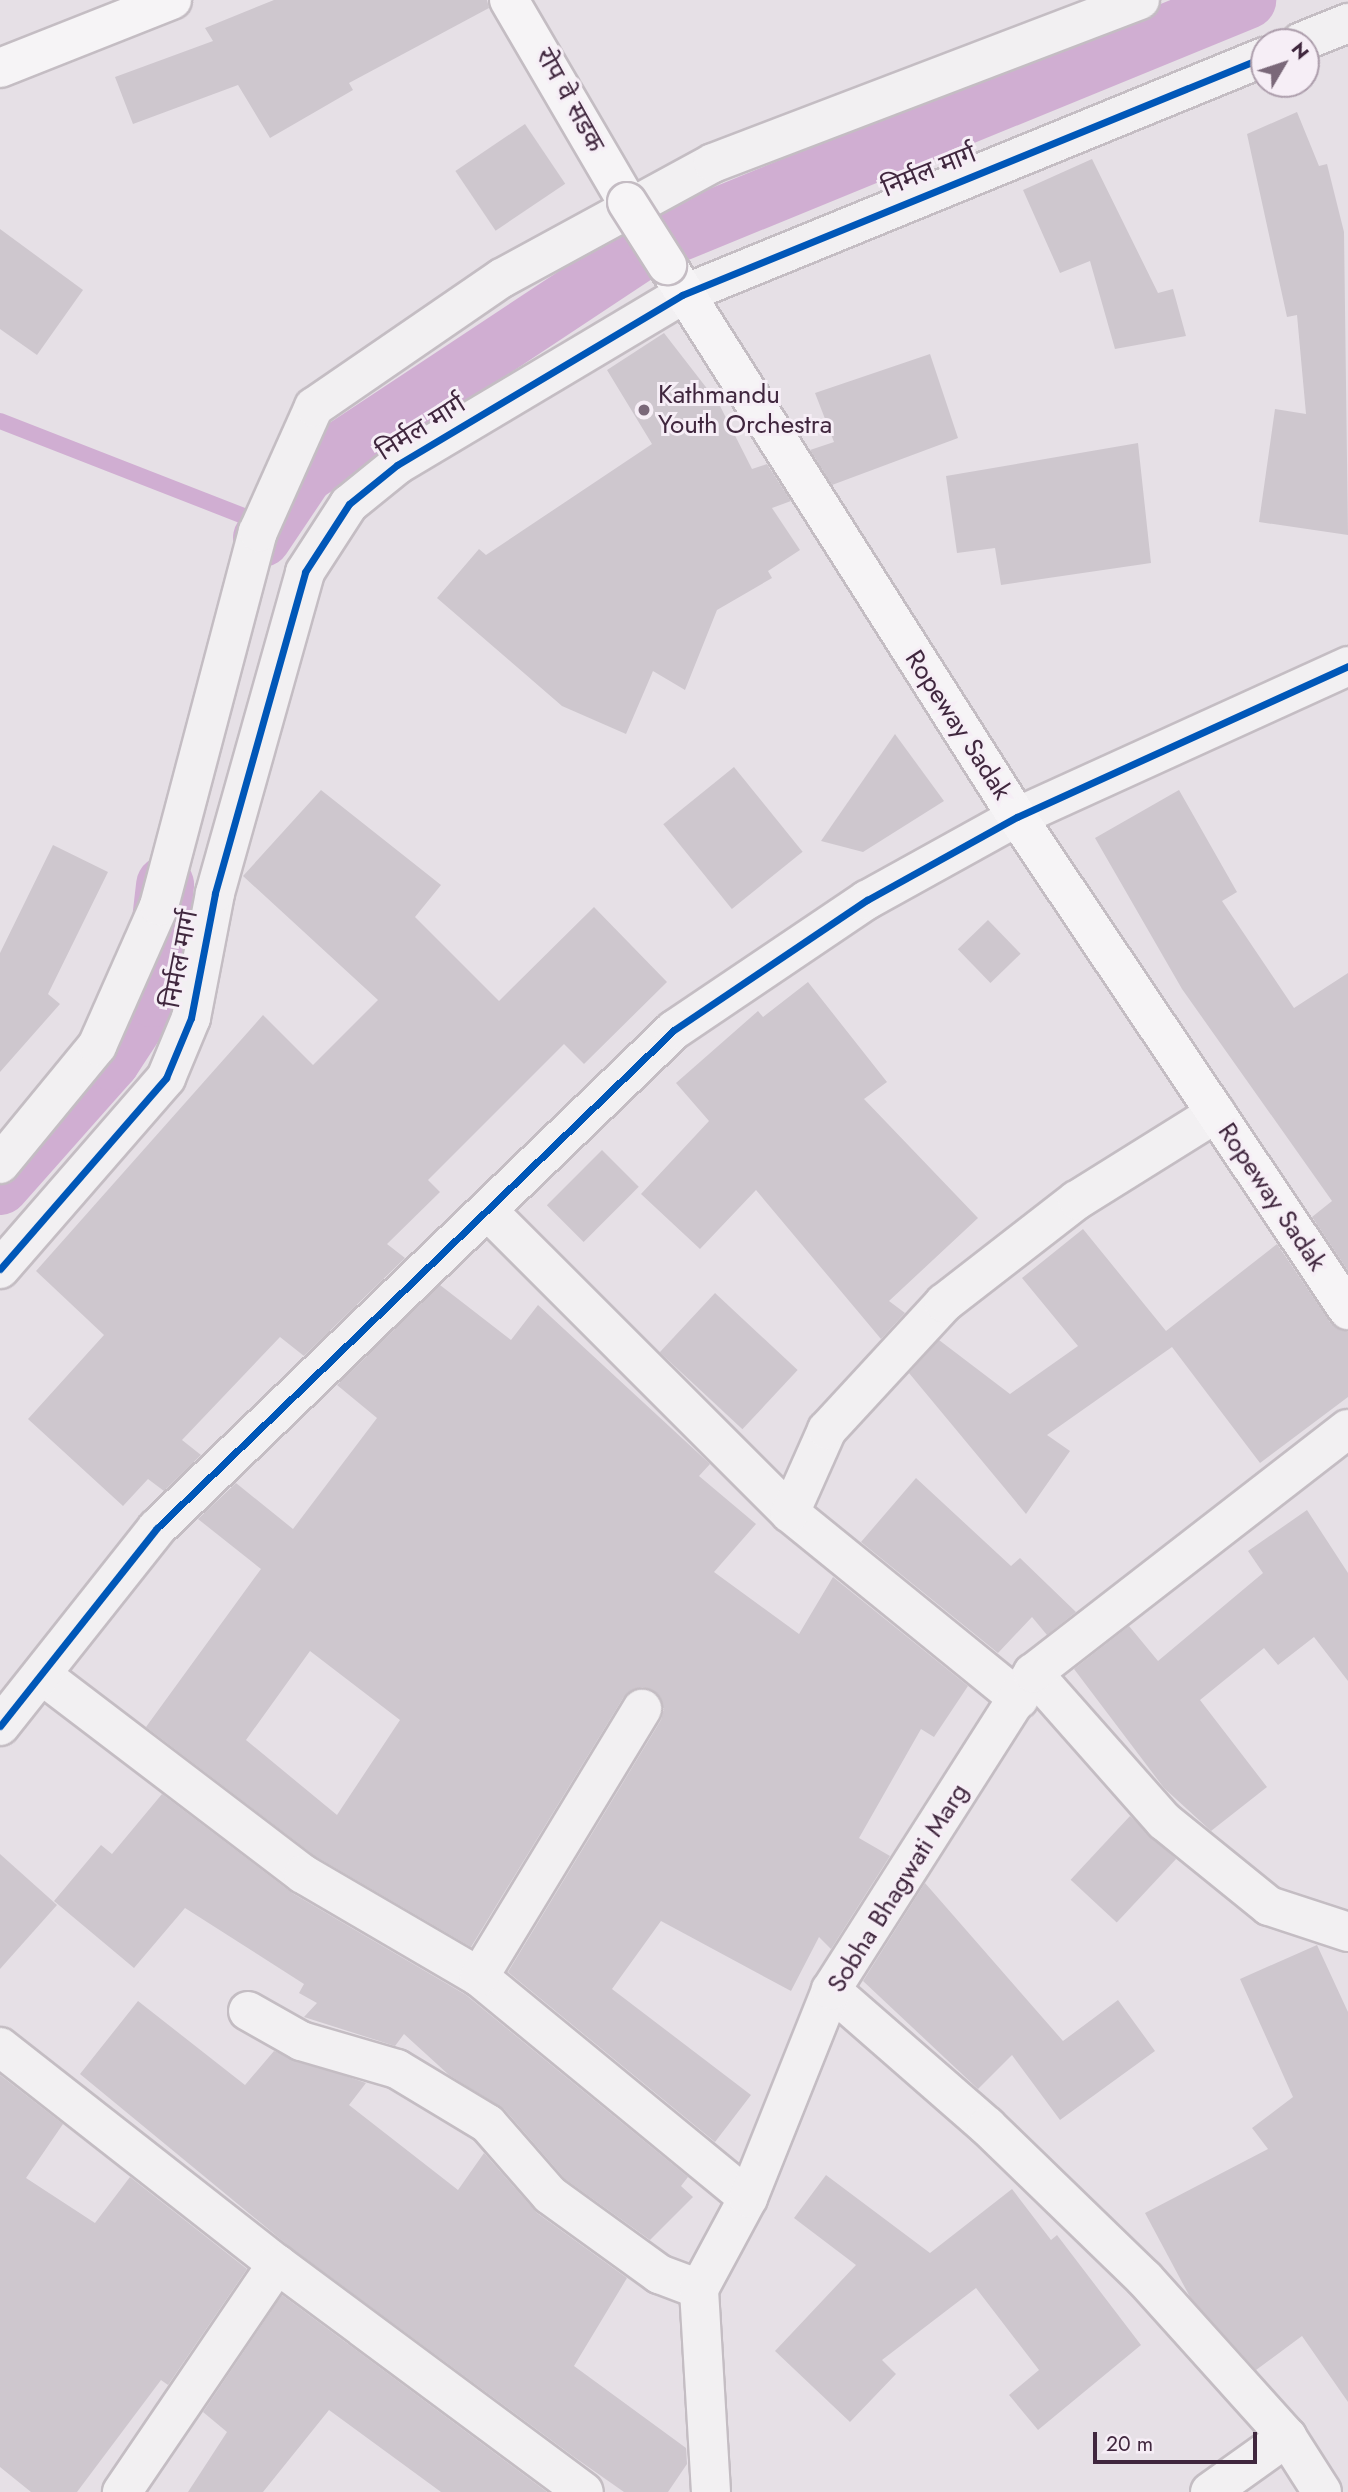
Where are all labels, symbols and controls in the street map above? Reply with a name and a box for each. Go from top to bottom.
north arrow [1250,28,1320,98]
text: N [1285,36,1315,65]
street label: रोप वे सडक [529,43,611,157]
street label: निर्मल मार्ग [877,138,981,204]
place label: Kathmandu Youth Orchestra [658,379,832,440]
street label: निर्मल मार्ग [371,389,471,467]
marker: Kathmandu Youth Orchestra [636,402,652,418]
street label: Ropeway Sadak [898,645,1018,805]
street label: निर्मल मार्ग [155,907,205,1011]
street label: Ropeway Sadak [1211,1117,1333,1277]
street label: Sobha Bhagwati Marg [821,1778,975,1998]
scale bar [1096,2418,1260,2462]
text: 20 m [1106,2429,1153,2459]

